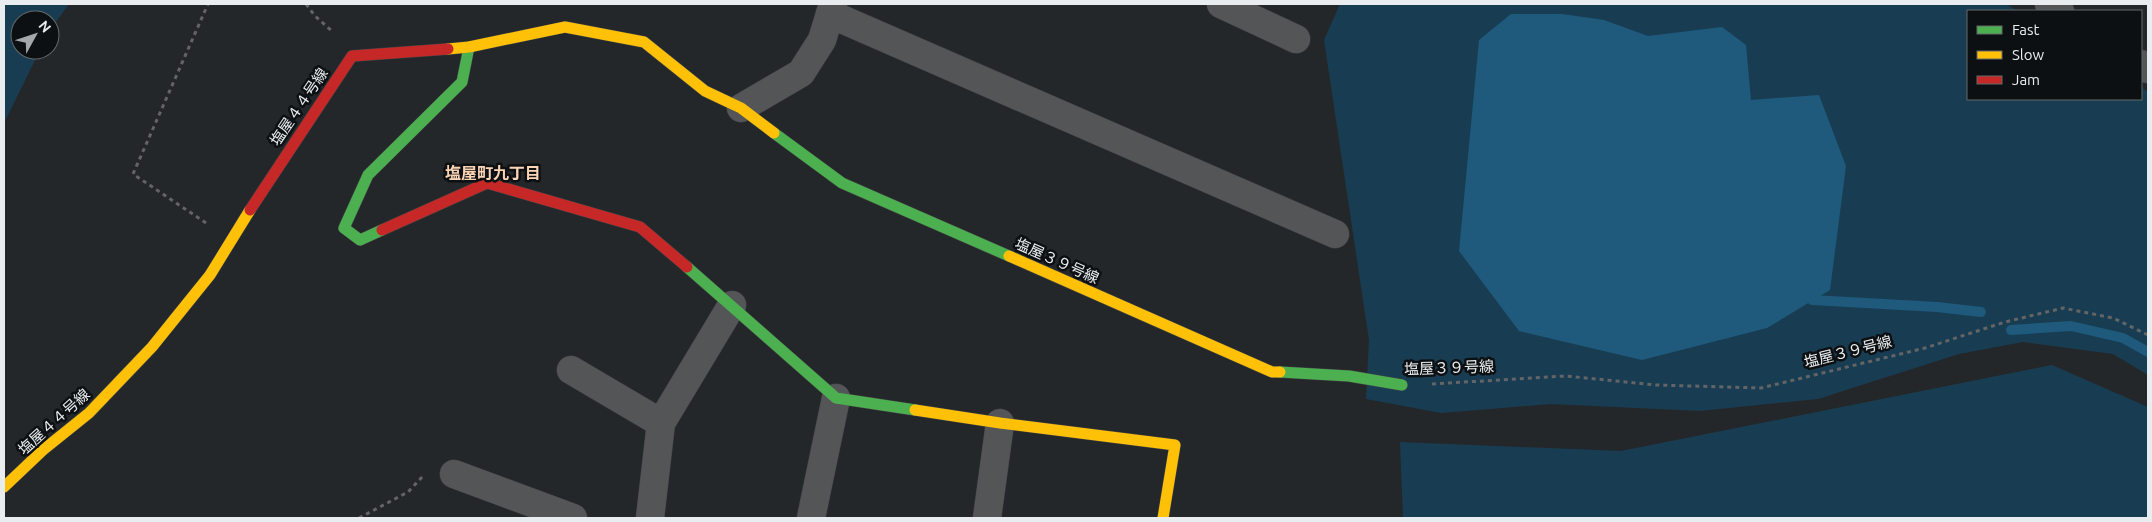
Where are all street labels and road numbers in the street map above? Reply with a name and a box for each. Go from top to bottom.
street label: 塩屋４４号線 [266,65,331,149]
street label: 塩屋３９号線 [1013,234,1102,287]
street label: 塩屋３９号線 [1802,332,1894,371]
street label: 塩屋３９号線 [1404,357,1494,378]
street label: 塩屋４４号線 [15,385,93,458]

